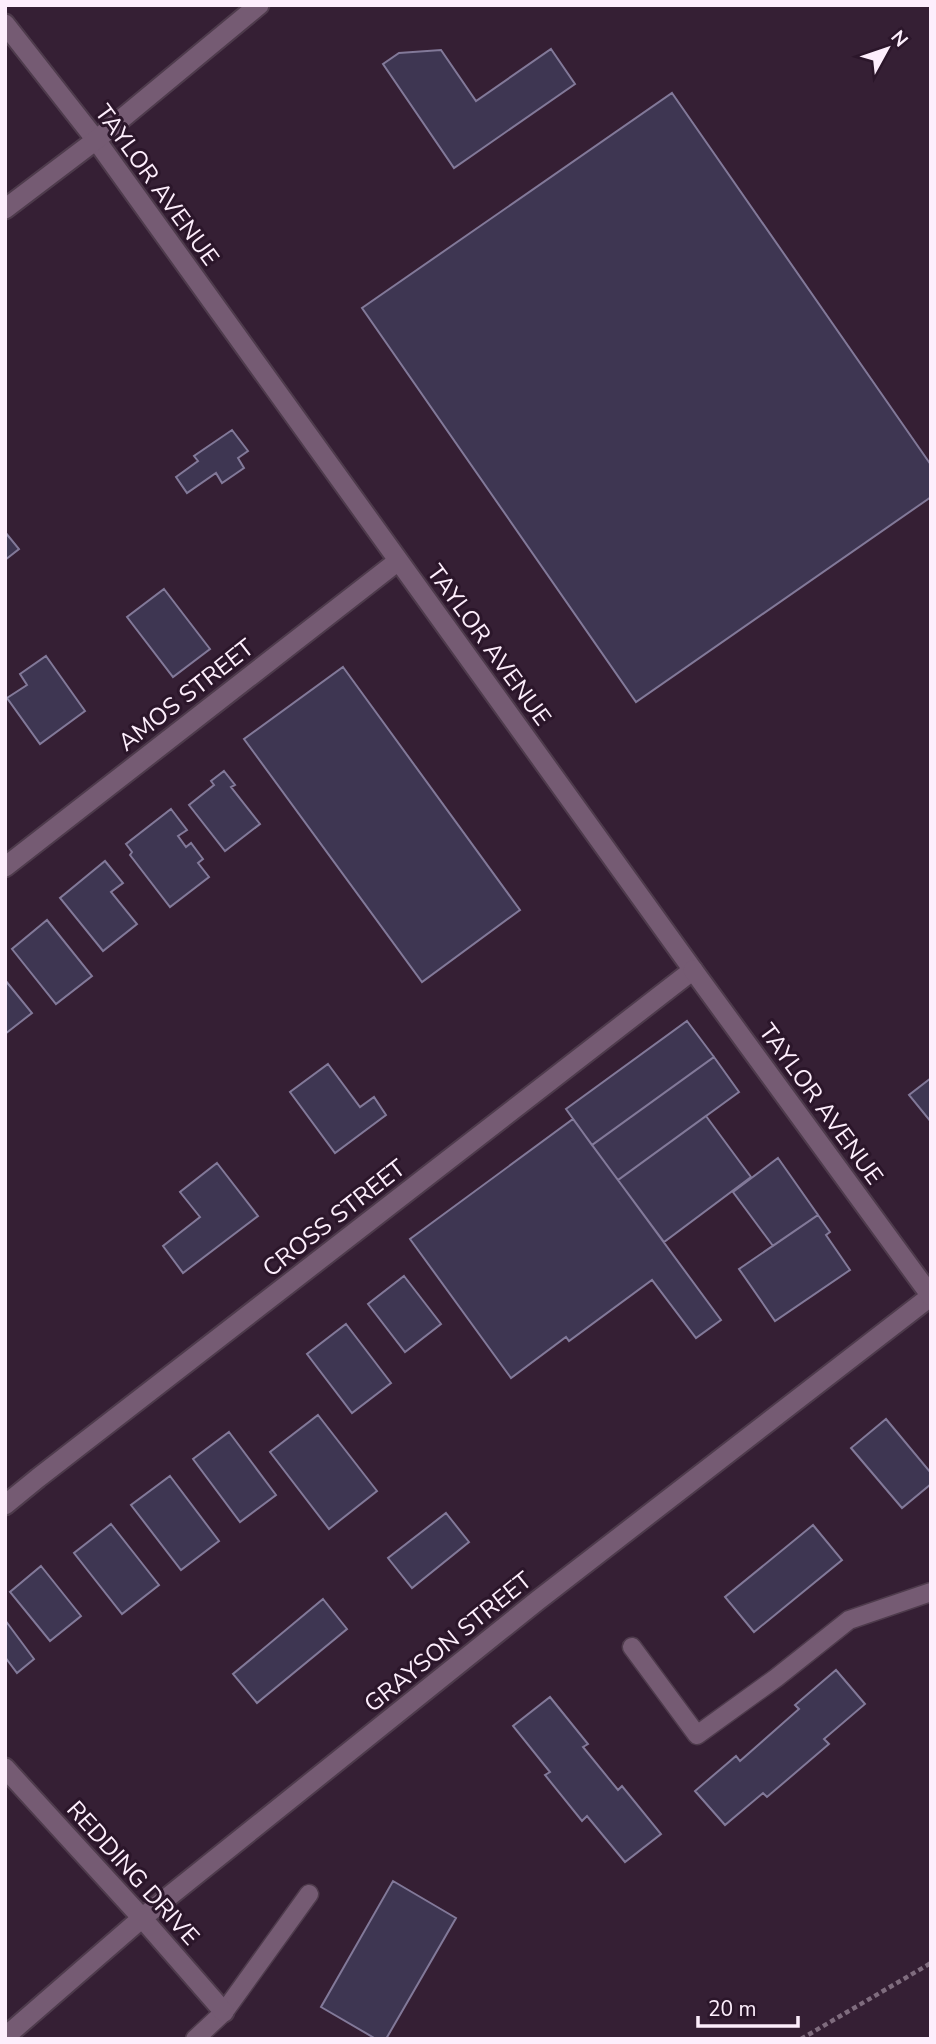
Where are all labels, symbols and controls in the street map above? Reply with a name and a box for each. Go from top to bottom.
north arrow [852,14,922,84]
text: N [885,25,914,53]
street label: TAYLOR AVENUE [88,98,226,272]
street label: TAYLOR AVENUE [420,558,558,732]
street label: AMOS STREET [111,631,261,758]
street label: TAYLOR AVENUE [752,1017,890,1191]
street label: CROSS STREET [256,1152,413,1284]
street label: GRAYSON STREET [357,1564,539,1720]
street label: REDDING DRIVE [60,1794,206,1952]
scale bar [698,1984,798,2028]
text: 20 m [708,1995,757,2023]

